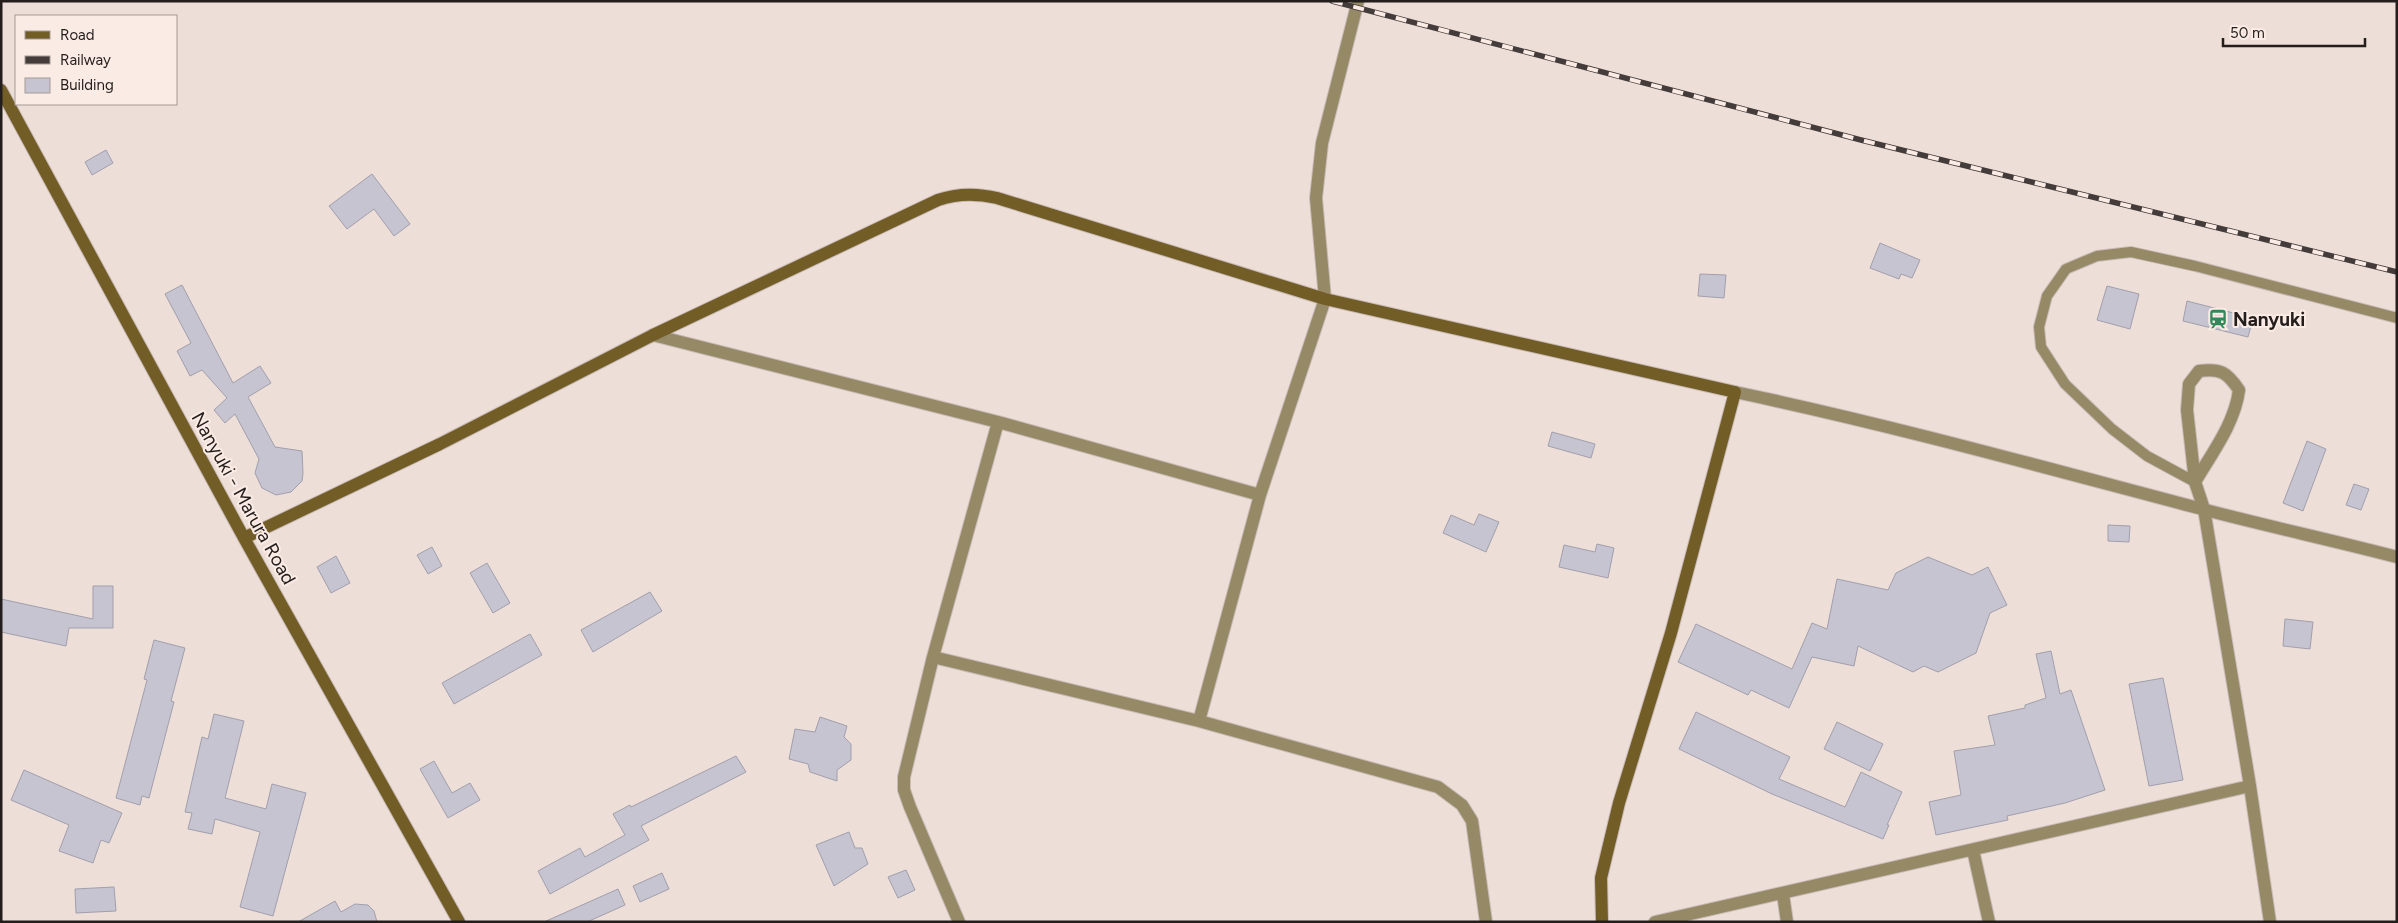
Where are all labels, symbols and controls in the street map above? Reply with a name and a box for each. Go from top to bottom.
legend [15,15,178,105]
scale bar [2223,15,2366,47]
text: 50 m [2230,24,2265,42]
text: Road [60,26,95,44]
text: Railway [60,51,111,69]
text: Building [60,76,114,94]
station icon: Nanyuki [2207,308,2229,330]
place label: Nanyuki [2233,308,2305,331]
street label: Nanyuki - Marura Road [187,408,301,589]

